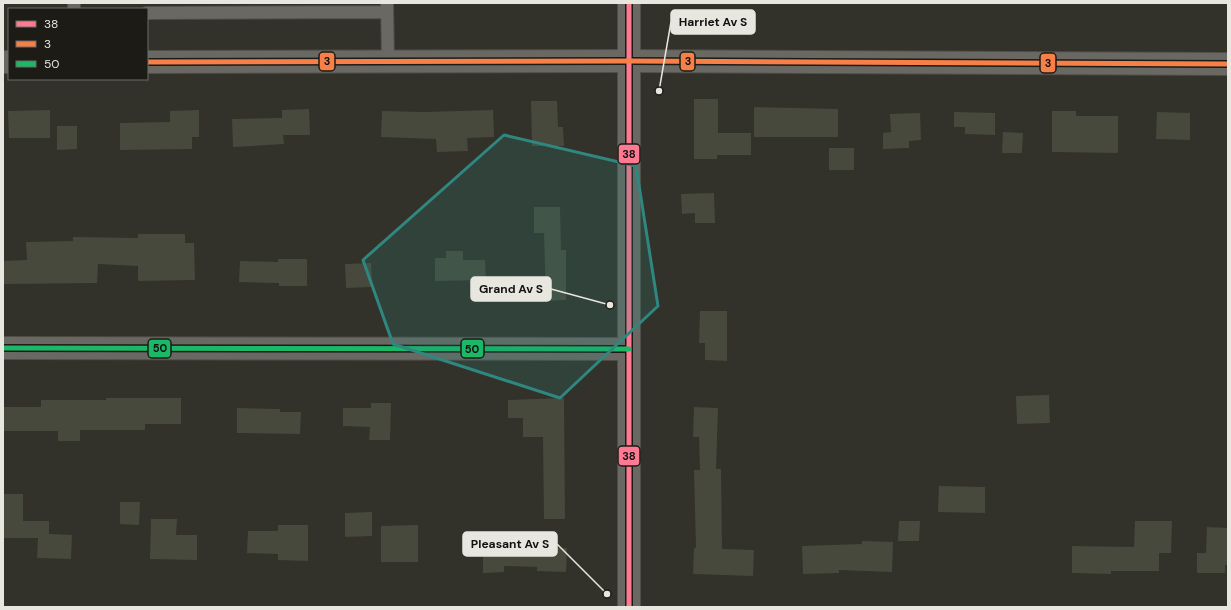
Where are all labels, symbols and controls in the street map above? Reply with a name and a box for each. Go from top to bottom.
legend [8,8,148,80]
callout: Harriet Av S [671,10,755,34]
text: Harriet Av S [679,14,747,30]
text: 38 [44,16,58,32]
text: 3 [44,36,51,52]
line badge: 3 [319,52,335,71]
line badge: 3 [680,52,695,71]
line badge: 3 [1040,53,1056,73]
text: 3 [324,54,330,68]
text: 3 [685,54,691,68]
text: 50 [44,56,60,72]
text: 3 [1045,56,1051,70]
line badge: 38 [618,144,640,164]
text: 38 [622,147,636,161]
callout: Grand Av S [471,277,551,301]
text: Grand Av S [479,281,543,297]
line badge: 50 [148,339,171,358]
line badge: 50 [461,339,484,358]
text: 50 [153,341,168,355]
text: 50 [465,342,480,356]
line badge: 38 [618,446,640,466]
text: 38 [622,449,636,463]
callout: Pleasant Av S [463,532,557,556]
text: Pleasant Av S [471,536,549,552]

